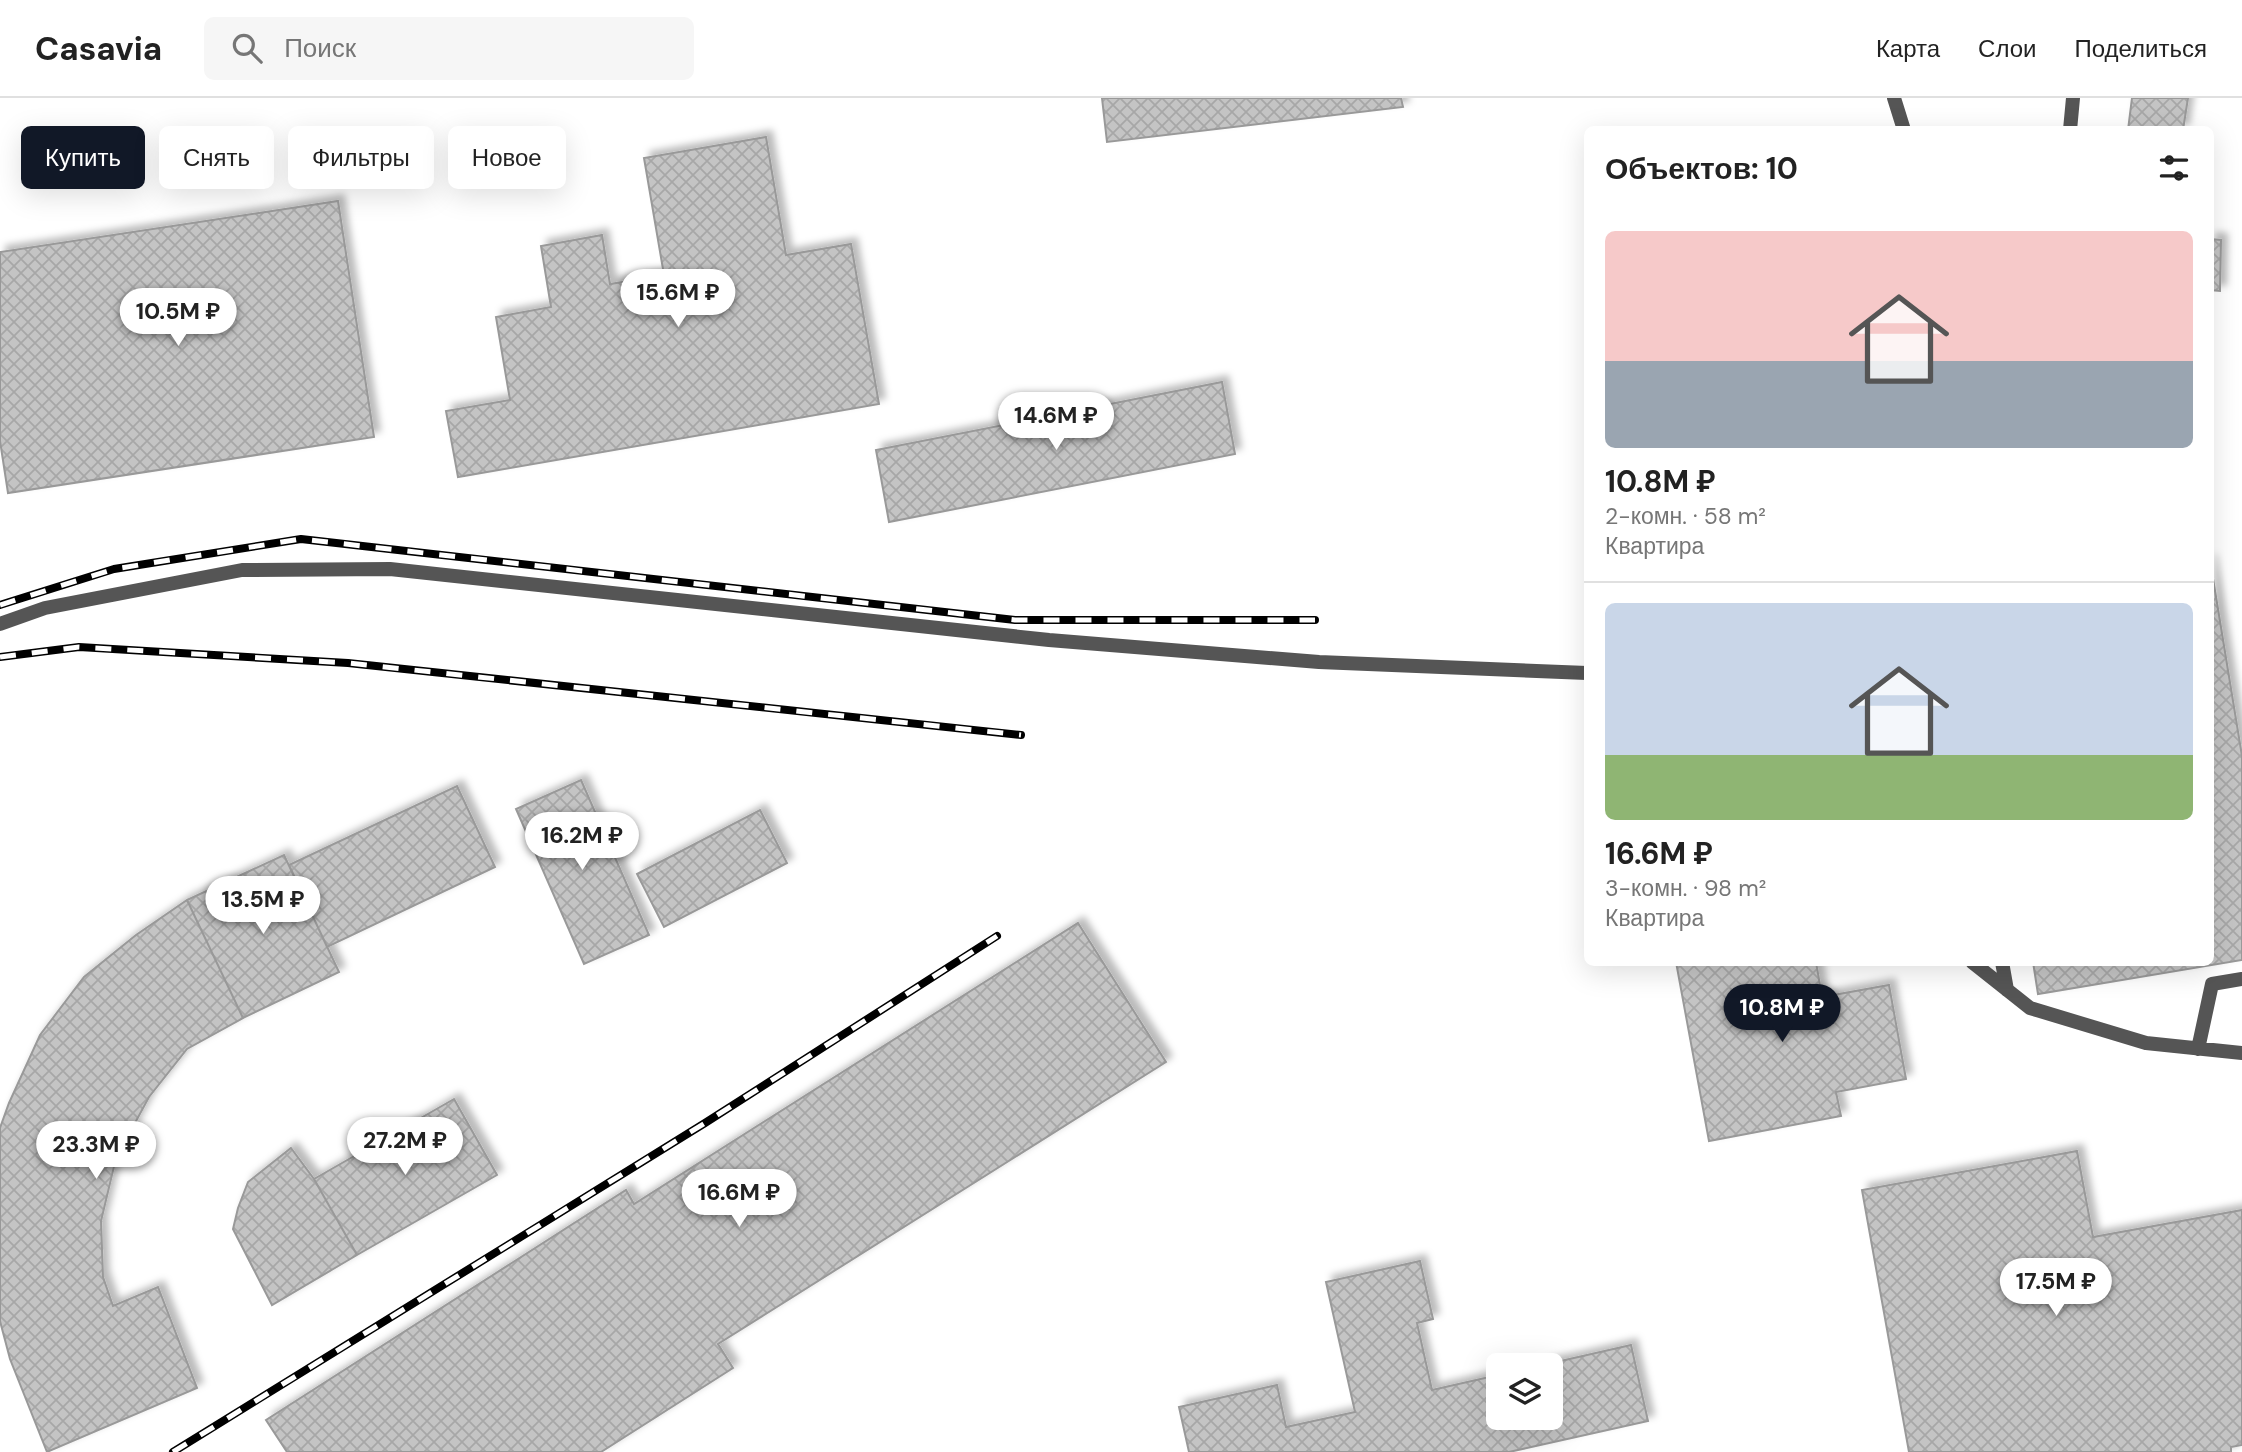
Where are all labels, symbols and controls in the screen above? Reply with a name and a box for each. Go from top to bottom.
search box [204,17,694,80]
text: Casavia [35,27,162,70]
icon: search [228,29,266,67]
text: Поиск [284,31,356,65]
text: Карта [1876,33,1940,64]
text: Слои [1978,33,2036,64]
text: Поделиться [2074,33,2207,64]
chip: Купить [21,126,145,189]
chip: Снять [159,126,274,189]
chip: Фильтры [288,126,434,189]
chip: Новое [448,126,566,189]
text: Объектов: 10 [1605,149,1798,188]
icon: filters [2155,149,2193,187]
pin: 15.6M ₽ [613,270,743,329]
icon: home [1836,276,1962,402]
text: 15.6M ₽ [636,277,720,307]
pin: 10.5M ₽ [113,288,243,348]
text: 10.5M ₽ [136,296,220,326]
pin: 14.6M ₽ [991,392,1121,452]
text: 14.6M ₽ [1014,400,1098,430]
text: 10.8M ₽ [1605,462,1716,501]
text: 2-комн. · 58 m² [1605,501,1766,531]
text: Квартира [1605,531,1704,561]
icon: home [1836,648,1962,774]
pin: 16.2M ₽ [517,812,647,872]
text: 16.2M ₽ [541,820,623,850]
text: 16.6M ₽ [1605,834,1713,873]
text: 3-комн. · 98 m² [1605,873,1766,903]
pin: 13.5M ₽ [198,876,328,936]
text: 13.5M ₽ [221,884,305,914]
text: Квартира [1605,903,1704,933]
pin: 10.8M ₽ [1717,984,1847,1044]
text: 10.8M ₽ [1740,992,1824,1022]
pin: 27.2M ₽ [340,1118,470,1177]
pin: 23.3M ₽ [31,1122,161,1181]
text: 27.2M ₽ [363,1125,447,1155]
text: 23.3M ₽ [52,1129,140,1159]
pin: 16.6M ₽ [674,1170,804,1229]
text: 16.6M ₽ [698,1177,780,1207]
pin: 17.5M ₽ [1991,1258,2121,1318]
text: 17.5M ₽ [2016,1266,2096,1296]
map controls [1486,1353,1563,1430]
button: layers [1486,1353,1563,1430]

